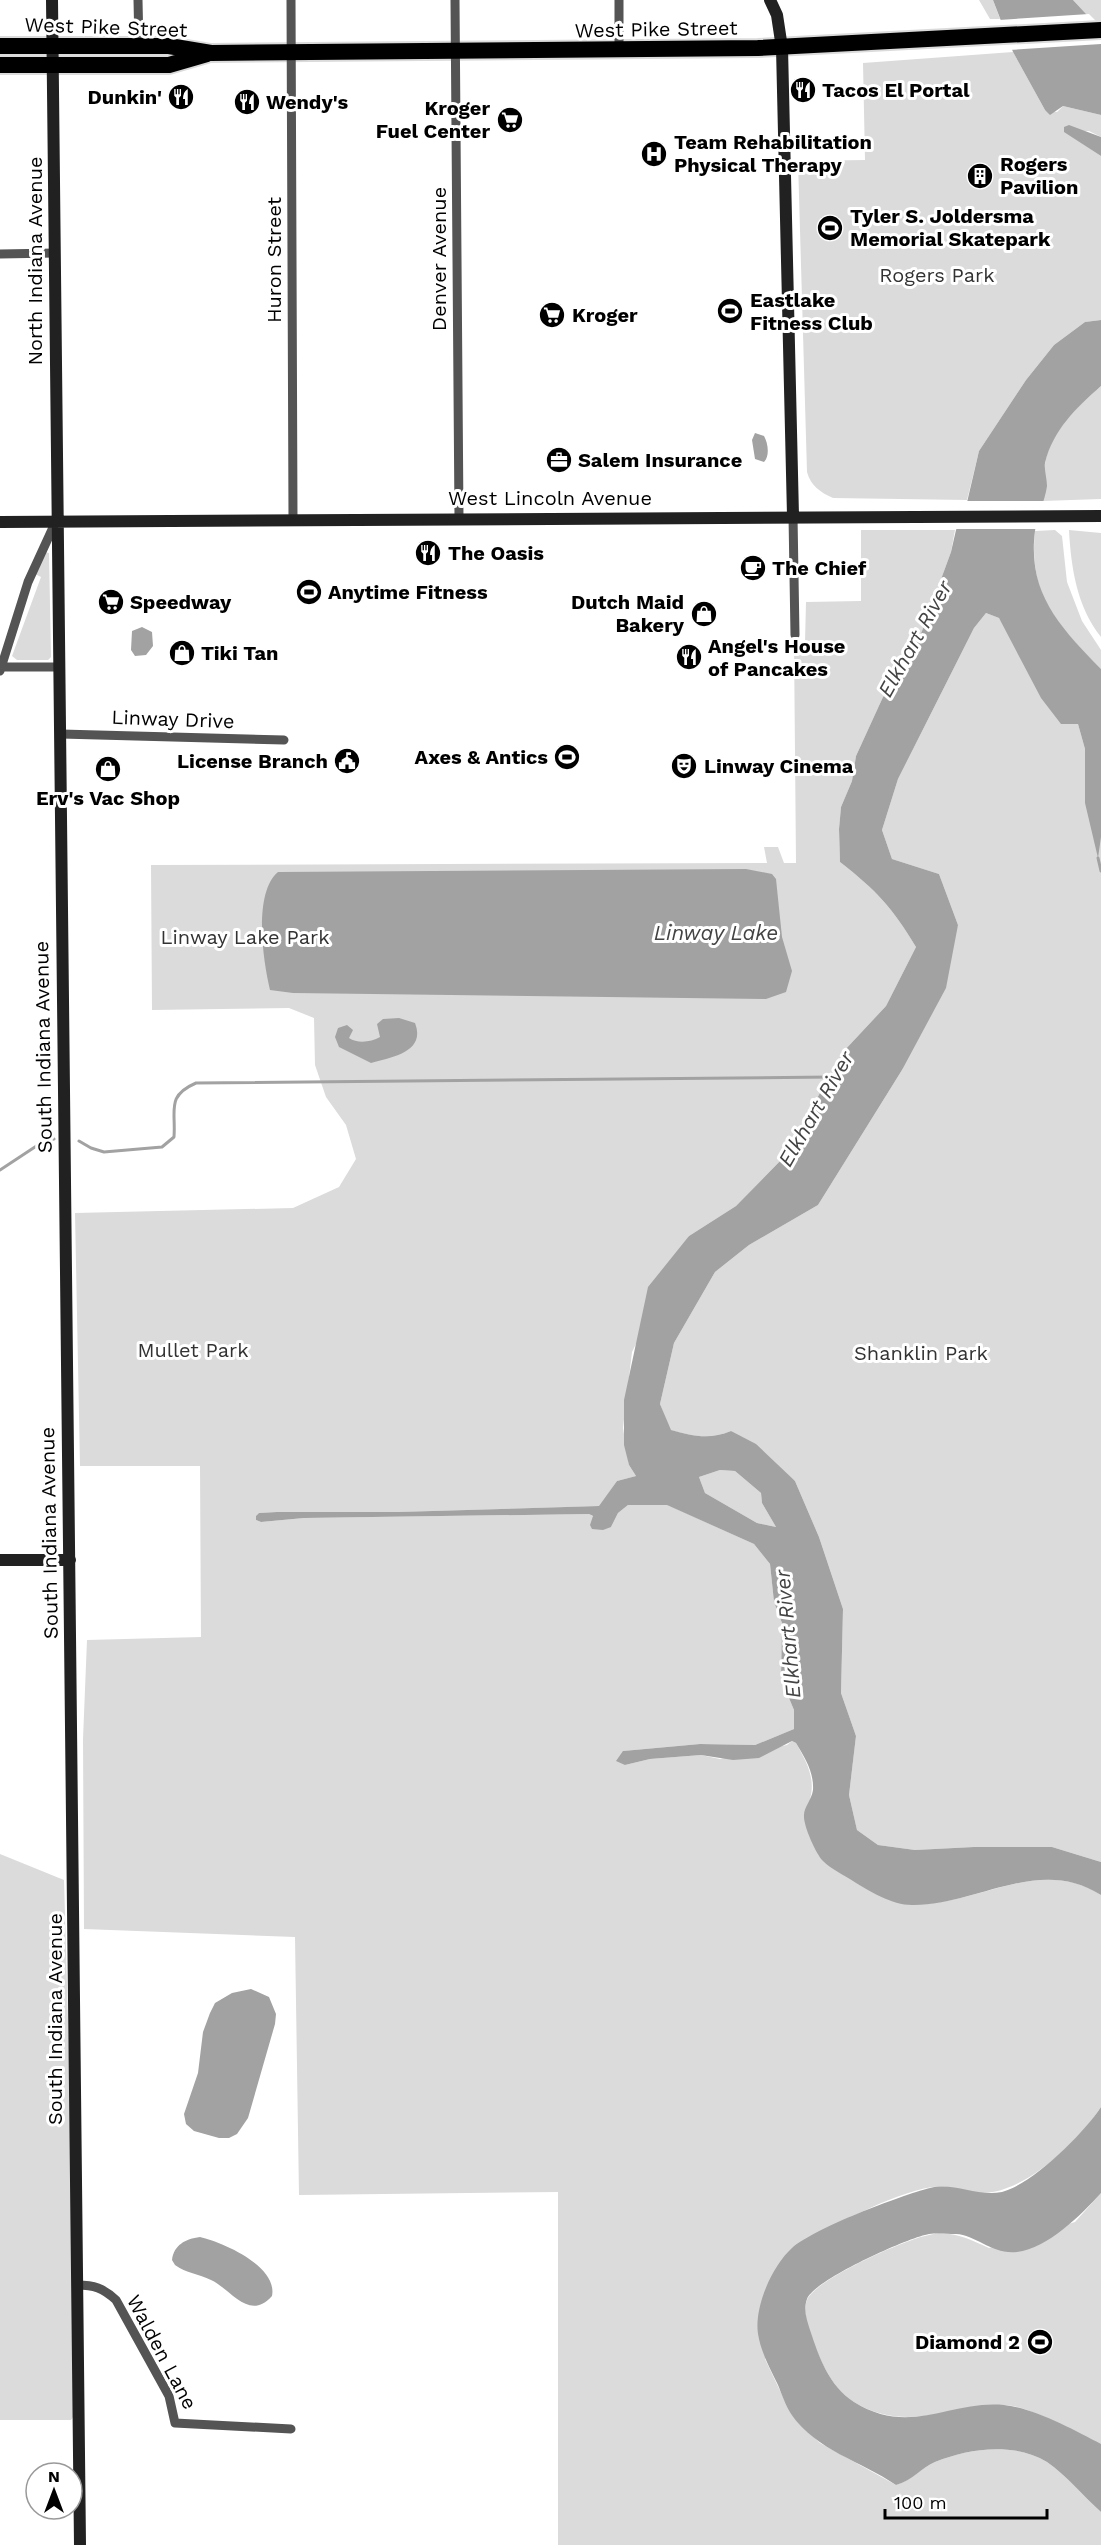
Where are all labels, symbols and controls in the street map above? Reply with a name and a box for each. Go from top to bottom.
street label: West Pike Street [24,12,188,42]
street label: West Pike Street [574,16,738,42]
restaurant icon: Tacos El Portal [788,75,818,105]
place label: Tacos El Portal [822,78,970,102]
restaurant icon: Dunkin' [166,82,196,112]
place label: Dunkin' [87,85,162,109]
restaurant icon: Wendy's [232,87,262,117]
place label: Wendy's [266,90,349,114]
place label: Kroger Fuel Center [376,96,490,143]
supermarket icon: Kroger Fuel Center [495,105,525,135]
place label: Team Rehabilitation Physical Therapy [674,130,872,177]
hospital icon: Team Rehabilitation Physical Therapy [639,139,669,169]
place label: Rogers Pavilion [1000,152,1078,199]
street label: North Indiana Avenue [23,156,47,366]
building icon: Rogers Pavilion [965,161,995,191]
street label: Denver Avenue [427,187,451,331]
street label: Huron Street [262,196,286,323]
place label: Tyler S. Joldersma Memorial Skatepark [850,204,1051,251]
sports icon: Tyler S. Joldersma Memorial Skatepark [815,213,845,243]
park label: Rogers Park [879,263,995,287]
place label: Eastlake Fitness Club [750,288,873,335]
sports icon: Eastlake Fitness Club [715,296,745,326]
supermarket icon: Kroger [537,300,567,330]
place label: Kroger [572,303,638,327]
office icon: Salem Insurance [544,445,574,475]
place label: Salem Insurance [578,448,742,472]
street label: West Lincoln Avenue [448,486,652,510]
restaurant icon: The Oasis [413,538,443,568]
place label: The Oasis [448,541,544,565]
cafe icon: The Chief [738,553,768,583]
place label: The Chief [772,556,867,580]
water label: Elkhart River [872,576,957,701]
sports icon: Anytime Fitness [294,577,324,607]
place label: Anytime Fitness [328,580,488,604]
supermarket icon: Speedway [96,587,126,617]
place label: Speedway [130,590,232,614]
place label: Dutch Maid Bakery [571,590,685,637]
shop icon: Dutch Maid Bakery [689,599,719,629]
place label: Angel's House of Pancakes [708,634,845,681]
shop icon: Tiki Tan [167,638,197,668]
place label: Tiki Tan [201,641,279,665]
restaurant icon: Angel's House of Pancakes [674,642,704,672]
street label: Linway Drive [111,705,235,733]
sports icon: Axes & Antics [552,742,582,772]
place label: Axes & Antics [415,745,548,769]
public building icon: License Branch [332,746,362,776]
place label: License Branch [177,749,328,773]
theatre icon: Linway Cinema [669,751,699,781]
shop icon: Erv's Vac Shop [93,754,123,784]
place label: Linway Cinema [704,754,854,778]
place label: Erv's Vac Shop [36,786,180,810]
water label: Linway Lake [654,920,778,945]
park label: Linway Lake Park [160,925,330,949]
street label: South Indiana Avenue [29,941,57,1153]
water label: Elkhart River [772,1046,859,1171]
park label: Mullet Park [138,1338,248,1362]
park label: Shanklin Park [854,1341,988,1365]
street label: South Indiana Avenue [35,1427,63,1639]
water label: Elkhart River [769,1568,806,1699]
street label: South Indiana Avenue [43,1913,67,2125]
street label: Walden Lane [122,2291,202,2413]
sports icon: Diamond 2 [1025,2327,1055,2357]
place label: Diamond 2 [915,2330,1020,2354]
north arrow [24,2461,84,2521]
text: N [48,2467,60,2486]
scale bar [885,2482,1047,2520]
text: 100 m [894,2492,947,2513]

